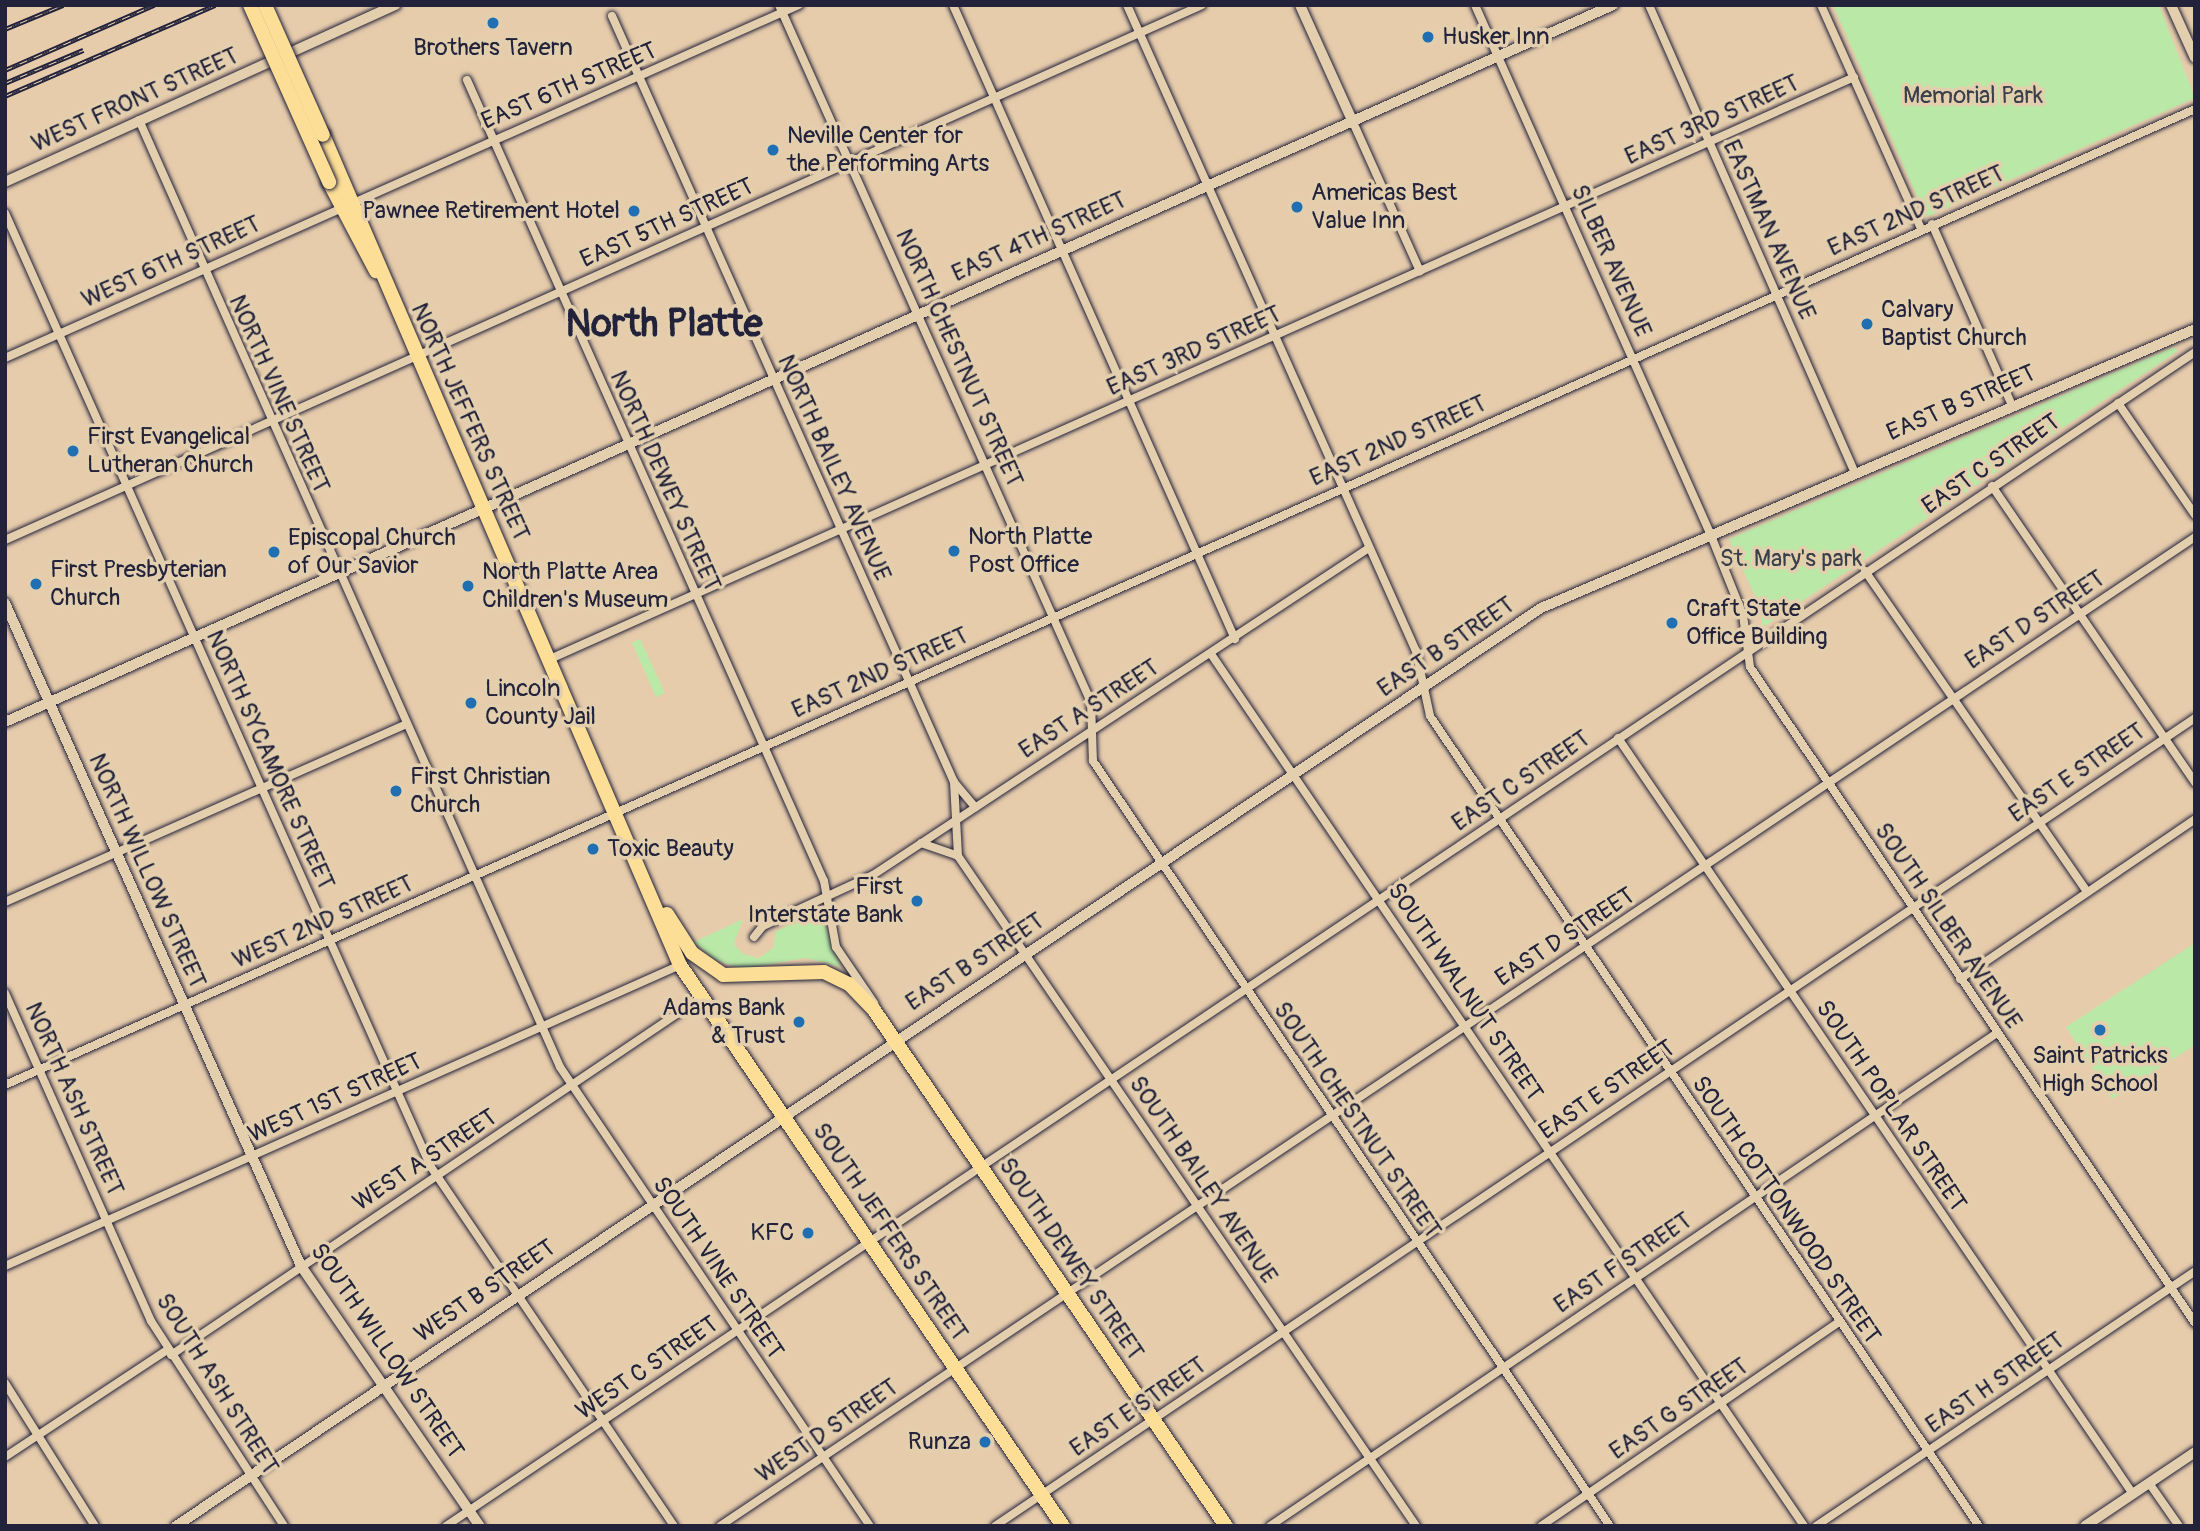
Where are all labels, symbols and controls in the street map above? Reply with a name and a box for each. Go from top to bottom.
marker: Brothers Tavern [485,15,501,31]
place label: Husker Inn [1442,23,1550,51]
marker: Husker Inn [1420,29,1436,45]
place label: Brothers Tavern [413,34,573,62]
street label: EAST 6TH STREET [477,36,661,136]
street label: WEST FRONT STREET [27,41,243,159]
street label: EAST 3RD STREET [1620,69,1804,171]
park label: Memorial Park [1903,82,2043,110]
place label: Neville Center for the Performing Arts [787,122,989,178]
street label: EASTMAN AVENUE [1716,136,1822,324]
marker: Neville Center for the Performing Arts [765,142,781,158]
street label: EAST 2ND STREET [1823,159,2009,263]
street label: EAST 5TH STREET [576,172,758,274]
place label: Americas Best Value Inn [1311,179,1457,235]
street label: SILBER AVENUE [1565,180,1657,342]
street label: EAST 4TH STREET [947,186,1131,288]
place label: Pawnee Retirement Hotel [362,197,620,225]
marker: Americas Best Value Inn [1289,199,1305,215]
marker: Pawnee Retirement Hotel [626,203,642,219]
street label: WEST 6TH STREET [77,210,265,314]
street label: NORTH CHESTNUT STREET [889,225,1029,491]
street label: NORTH VINE STREET [222,291,336,497]
place label: Calvary Baptist Church [1881,296,2027,352]
street label: NORTH JEFFERS STREET [405,299,535,545]
street label: EAST 3RD STREET [1102,300,1286,402]
district label: North Platte [566,302,762,348]
marker: Calvary Baptist Church [1859,316,1875,332]
street label: NORTH BAILEY AVENUE [771,350,897,586]
street label: EAST B STREET [1882,359,2040,447]
street label: NORTH DEWEY STREET [603,366,727,596]
street label: EAST 2ND STREET [1305,389,1491,493]
street label: EAST C STREET [1917,407,2065,521]
place label: First Evangelical Lutheran Church [87,423,253,479]
marker: First Evangelical Lutheran Church [65,443,81,459]
place label: North Platte Post Office [968,523,1092,579]
place label: Episcopal Church of Our Savior [288,524,456,580]
marker: North Platte Post Office [946,543,962,559]
marker: Episcopal Church of Our Savior [266,544,282,560]
park label: St. Mary's park [1720,545,1862,573]
place label: First Presbyterian Church [50,556,227,612]
place label: North Platte Area Children's Museum [482,558,668,614]
street label: EAST D STREET [1960,564,2110,676]
marker: First Presbyterian Church [28,576,44,592]
marker: North Platte Area Children's Museum [460,578,476,594]
street label: EAST B STREET [1372,591,1520,703]
place label: Craft State Office Building [1686,595,1828,651]
marker: Craft State Office Building [1664,615,1680,631]
street label: EAST 2ND STREET [787,621,973,725]
street label: NORTH SYCAMORE STREET [200,626,340,894]
street label: EAST A STREET [1014,653,1164,765]
place label: Lincoln County Jail [485,675,596,731]
marker: Lincoln County Jail [463,695,479,711]
street label: EAST E STREET [2004,717,2150,829]
street label: EAST C STREET [1447,724,1595,838]
street label: NORTH WILLOW STREET [82,749,212,993]
place label: First Christian Church [410,763,550,819]
marker: First Christian Church [388,783,404,799]
street label: SOUTH SILBER AVENUE [1868,817,2028,1035]
place label: Toxic Beauty [607,835,734,863]
marker: Toxic Beauty [585,841,601,857]
street label: WEST 2ND STREET [228,869,418,975]
place label: First Interstate Bank [748,873,903,929]
street label: SOUTH WALNUT STREET [1381,877,1549,1107]
street label: EAST D STREET [1490,881,1640,993]
marker: First Interstate Bank [909,893,925,909]
street label: EAST B STREET [901,907,1049,1017]
place label: Adams Bank & Trust [662,994,785,1050]
street label: SOUTH POPLAR STREET [1810,995,1972,1217]
street label: SOUTH CHESTNUT STREET [1267,996,1447,1244]
street label: NORTH ASH STREET [18,998,130,1200]
marker: Adams Bank & Trust [791,1014,807,1030]
marker: Saint Patricks High School [2092,1022,2108,1038]
street label: EAST E STREET [1534,1034,1680,1146]
place label: Saint Patricks High School [2032,1042,2168,1098]
street label: WEST 1ST STREET [244,1047,426,1149]
street label: SOUTH BAILEY AVENUE [1123,1071,1283,1289]
street label: SOUTH COTTONWOOD STREET [1685,1071,1887,1349]
street label: WEST A STREET [348,1103,502,1217]
street label: SOUTH JEFFERS STREET [806,1118,974,1346]
street label: SOUTH DEWEY STREET [993,1152,1149,1366]
street label: SOUTH VINE STREET [646,1171,790,1365]
street label: EAST F STREET [1549,1206,1697,1320]
place label: KFC [750,1219,794,1247]
marker: KFC [800,1225,816,1241]
street label: WEST B STREET [409,1233,561,1349]
street label: SOUTH WILLOW STREET [304,1238,470,1464]
street label: SOUTH ASH STREET [150,1288,284,1480]
street label: WEST C STREET [571,1310,723,1426]
street label: EAST H STREET [1920,1326,2070,1440]
street label: EAST E STREET [1065,1351,1211,1463]
street label: EAST G STREET [1604,1352,1754,1466]
street label: WEST D STREET [750,1373,904,1489]
place label: Runza [908,1428,971,1456]
marker: Runza [977,1434,993,1450]

